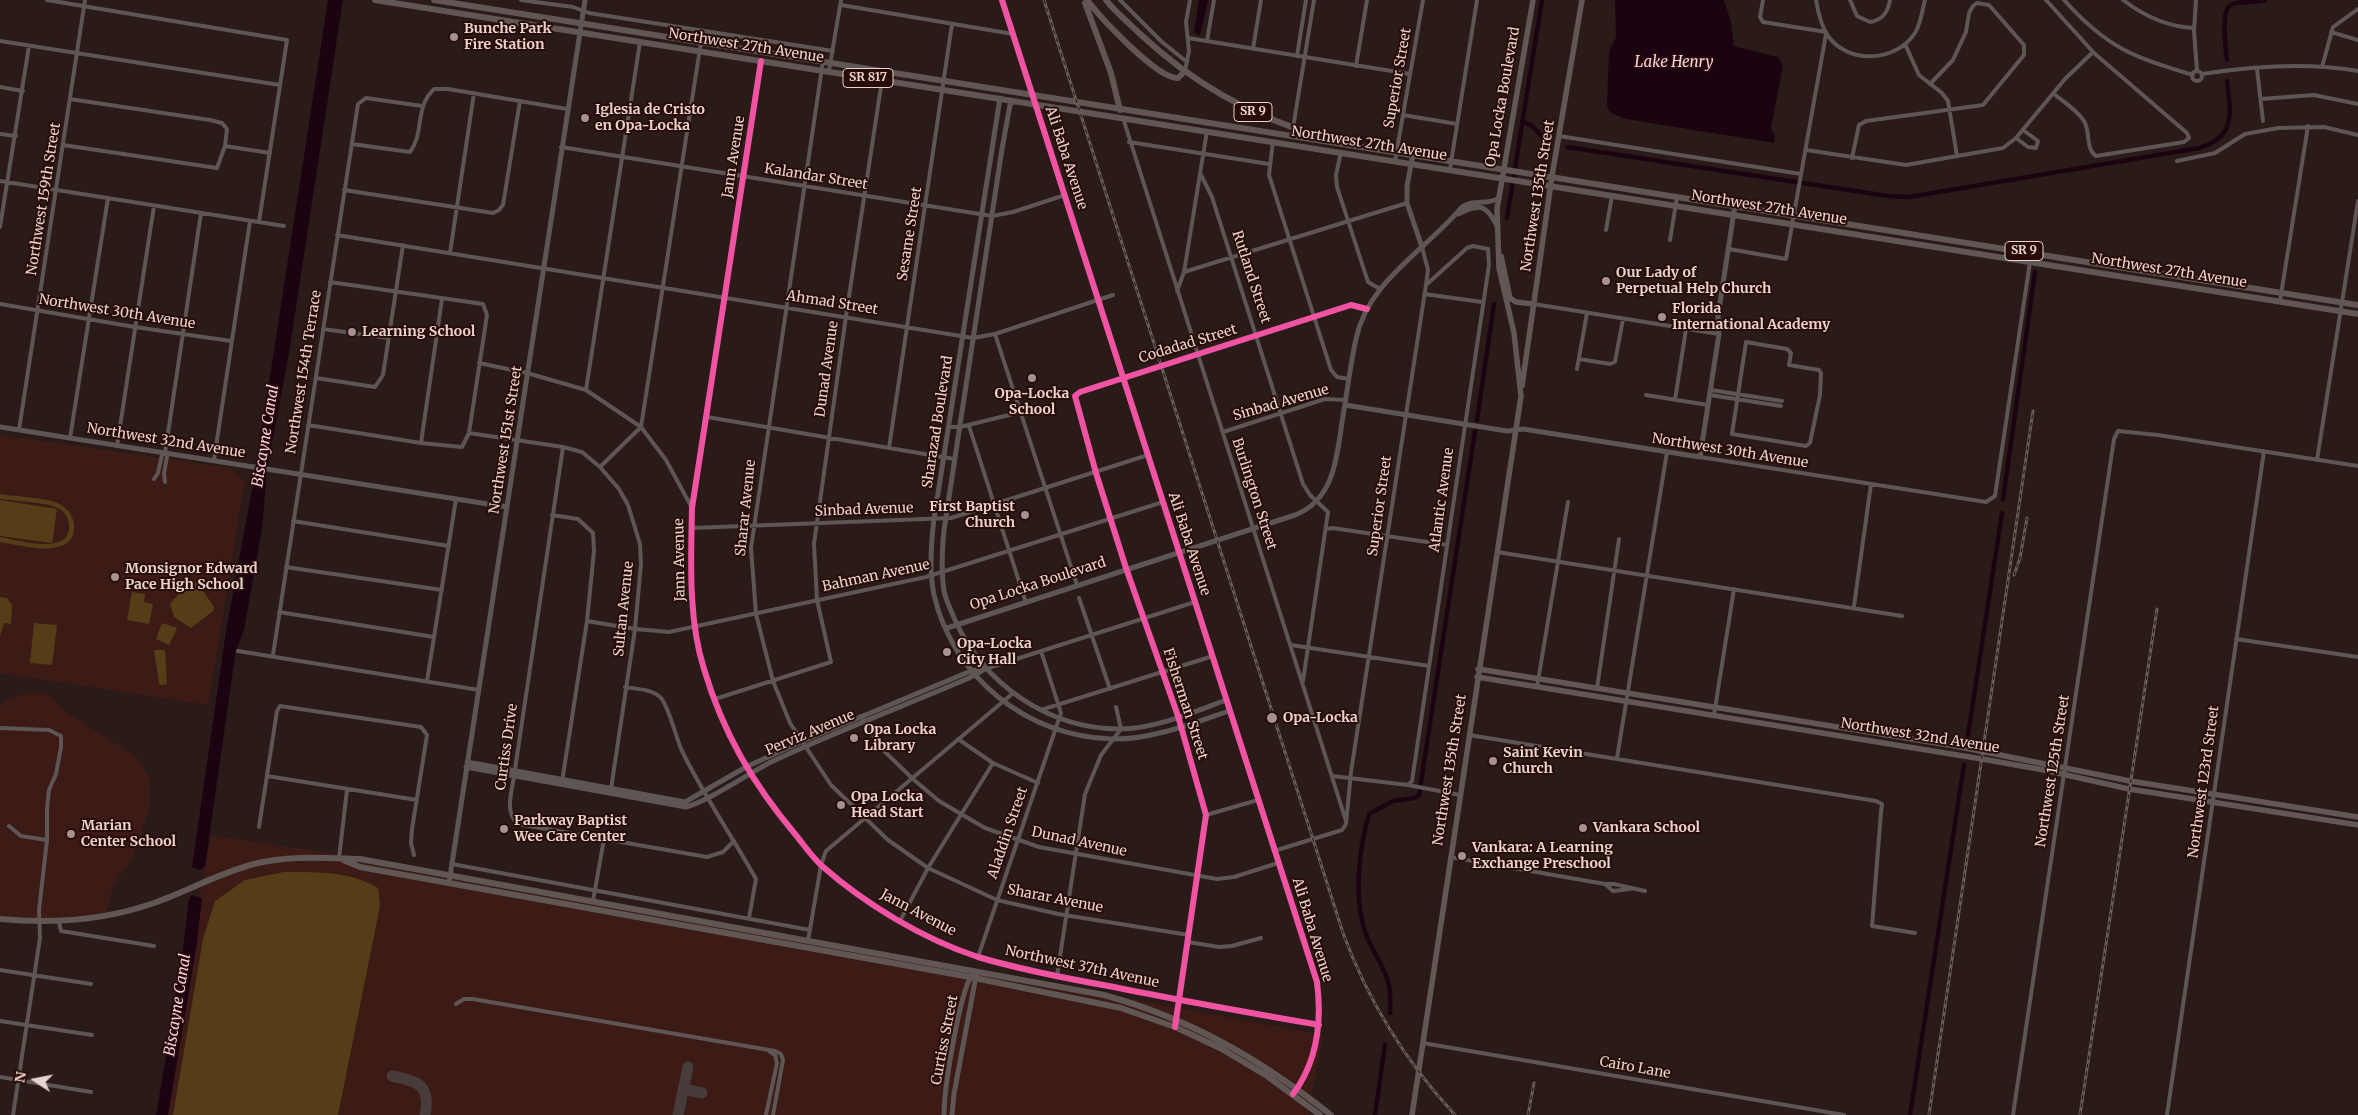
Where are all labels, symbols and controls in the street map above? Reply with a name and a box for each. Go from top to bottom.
place label: Bunche Park Fire Station [464,21,552,54]
street label: Northwest 27th Avenue [667,25,825,67]
street label: Opa Locka Boulevard [1482,26,1524,168]
street label: Superior Street [1381,27,1415,129]
marker: Bunche Park Fire Station [448,31,460,43]
water label: Lake Henry [1635,54,1713,72]
road number: SR 817 [843,68,893,88]
place label: Iglesia de Cristo en Opa-Locka [595,102,705,134]
road number: SR 9 [1234,102,1272,121]
street label: Ali Baba Avenue [1041,104,1091,212]
marker: Iglesia de Cristo en Opa-Locka [579,112,591,124]
street label: Jann Avenue [719,115,749,199]
street label: Northwest 135th Street [1518,119,1558,273]
street label: Northwest 159th Street [24,121,64,277]
street label: Northwest 27th Avenue [1290,123,1448,165]
street label: Kalandar Street [763,161,869,193]
street label: Sesame Street [894,186,926,282]
street label: Northwest 27th Avenue [1690,187,1848,229]
street label: Rutland Street [1228,228,1274,326]
road number: SR 9 [2005,242,2043,260]
street label: Northwest 27th Avenue [2090,250,2248,292]
place label: Our Lady of Perpetual Help Church [1616,265,1771,298]
marker: Our Lady of Perpetual Help Church [1600,275,1612,287]
street label: Ahmad Street [785,287,879,319]
street label: Northwest 154th Terrace [283,289,325,455]
street label: Northwest 30th Avenue [37,291,197,333]
place label: Florida International Academy [1672,301,1830,334]
marker: Florida International Academy [1656,311,1668,323]
street label: Dunad Avenue [812,320,842,418]
street label: Codadad Street [1137,321,1239,367]
place label: Learning School [362,324,475,340]
marker: Learning School [346,326,358,338]
street label: Sharazad Boulevard [919,355,957,489]
street label: Northwest 151st Street [486,365,526,515]
marker: Opa-Locka School [1026,372,1038,384]
street label: Sinbad Avenue [1231,381,1331,425]
water label: Biscayne Canal [249,383,283,489]
place label: Opa-Locka School [995,386,1069,418]
street label: Northwest 32nd Avenue [85,420,247,462]
street label: Northwest 30th Avenue [1650,430,1810,472]
street label: Burlington Street [1228,436,1280,552]
street label: Atlantic Avenue [1426,447,1458,553]
street label: Superior Street [1365,455,1395,557]
street label: Sharar Avenue [733,459,759,557]
street label: Ali Baba Avenue [1164,490,1214,598]
place label: First Baptist Church [929,499,1015,532]
street label: Sinbad Avenue [814,500,914,520]
marker: First Baptist Church [1019,509,1031,521]
street label: Jann Avenue [671,518,689,602]
street label: Opa Locka Boulevard [968,554,1108,614]
street label: Bahman Avenue [821,556,931,596]
street label: Sultan Avenue [611,560,637,658]
place label: Monsignor Edward Pace High School [125,561,258,594]
marker: Monsignor Edward Pace High School [109,571,121,583]
place label: Opa-Locka City Hall [957,636,1032,669]
marker: Opa-Locka City Hall [941,646,953,658]
street label: Fisherman Street [1159,646,1211,762]
street label: Northwest 135th Street [1430,693,1470,847]
street label: Northwest 125th Street [2033,694,2073,848]
street label: Curtiss Drive [493,703,521,791]
street label: Northwest 123rd Street [2185,705,2223,859]
street label: Perviz Avenue [763,707,857,759]
place label: Opa-Locka [1283,710,1358,726]
marker: Opa-Locka [1265,711,1279,725]
street label: Northwest 32nd Avenue [1839,715,2001,757]
place label: Opa Locka Library [864,722,936,754]
marker: Opa Locka Library [848,732,860,744]
place label: Saint Kevin Church [1503,745,1583,778]
marker: Saint Kevin Church [1487,755,1499,767]
street label: Aladdin Street [984,785,1032,881]
place label: Opa Locka Head Start [851,789,924,822]
marker: Opa Locka Head Start [835,799,847,811]
place label: Parkway Baptist Wee Care Center [514,813,627,846]
place label: Marian Center School [81,818,176,850]
place label: Vankara School [1593,820,1700,836]
marker: Vankara School [1577,822,1589,834]
marker: Parkway Baptist Wee Care Center [498,823,510,835]
street label: Dunad Avenue [1030,824,1128,860]
marker: Marian Center School [65,828,77,840]
place label: Vankara: A Learning Exchange Preschool [1472,840,1613,872]
marker: Vankara: A Learning Exchange Preschool [1456,850,1468,862]
street label: Ali Baba Avenue [1288,876,1336,984]
street label: Sharar Avenue [1006,881,1104,917]
street label: Jann Avenue [877,886,959,940]
street label: Northwest 37th Avenue [1004,942,1160,992]
water label: Biscayne Canal [161,952,195,1058]
street label: Curtiss Street [928,994,962,1086]
street label: Cairo Lane [1598,1053,1672,1083]
north arrow [10,1055,60,1105]
text: N [10,1070,30,1084]

